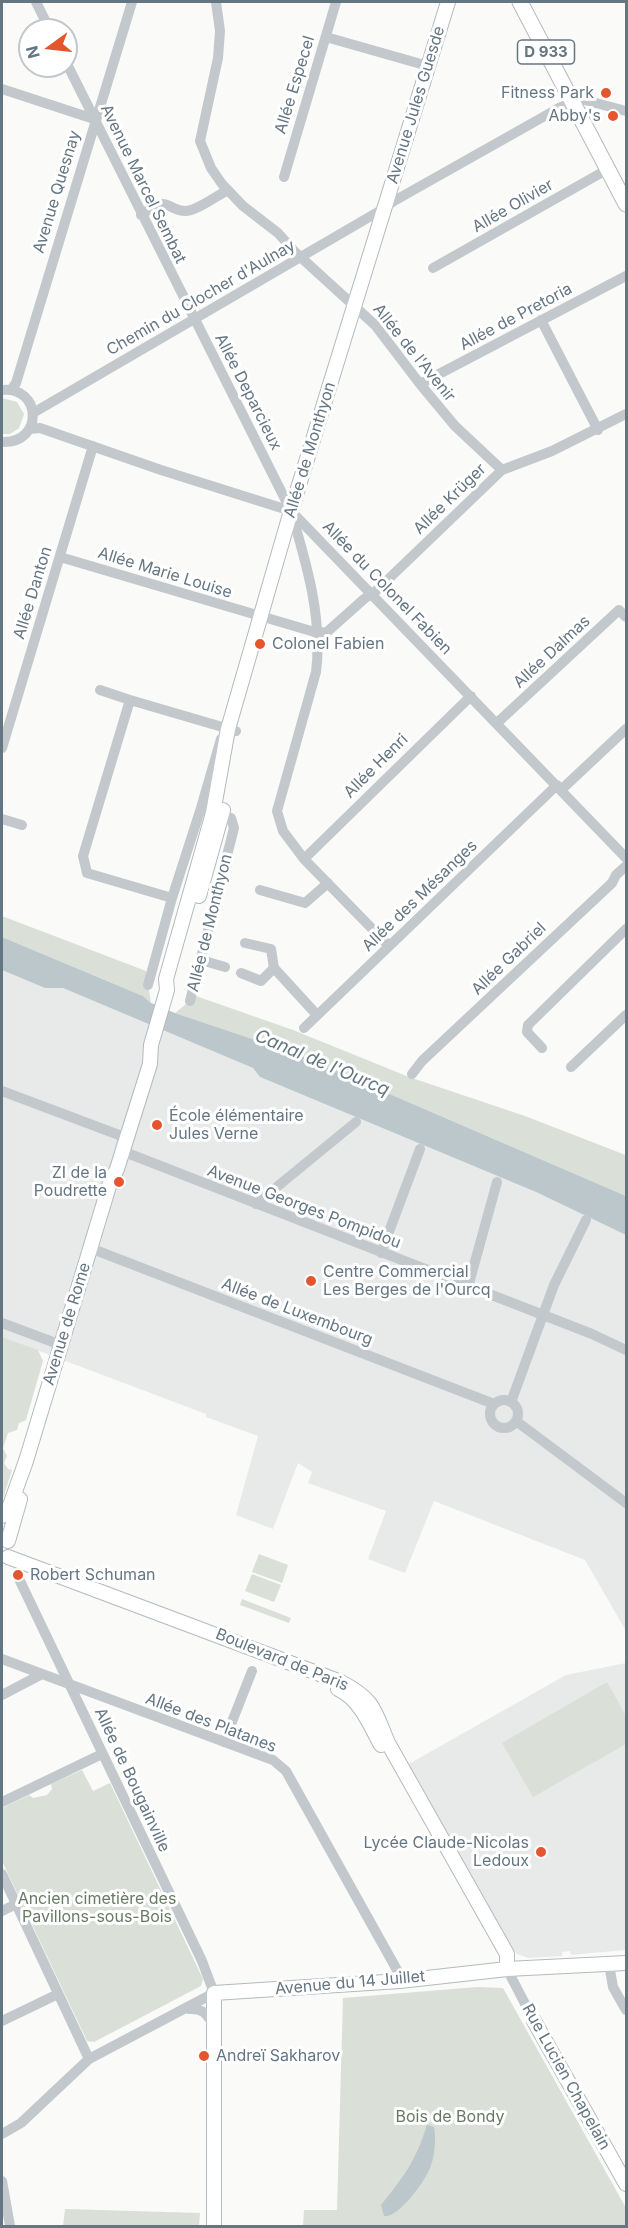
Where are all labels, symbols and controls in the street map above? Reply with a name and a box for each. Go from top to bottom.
north arrow [18,18,78,78]
street label: Avenue Jules Guesde [383,24,449,186]
street label: Allée Especel [271,34,319,136]
road number: D 933 [518,40,574,64]
text: N [21,44,44,61]
place label: Fitness Park [501,83,594,103]
marker: Fitness Park [599,86,613,100]
street label: Avenue Marcel Sembat [96,101,190,267]
place label: Abby's [548,106,601,126]
marker: Abby's [606,109,620,123]
street label: Avenue Quesnay [29,128,85,256]
street label: Allée Olivier [469,175,557,237]
street label: Chemin du Clocher d'Aulnay [103,236,299,360]
street label: Allée de Pretoria [456,279,576,355]
street label: Allée de l'Avenir [369,300,459,406]
street label: Allée Deparcieux [210,331,286,453]
street label: Allée de Monthyon [280,380,340,520]
street label: Allée Krüger [410,460,490,538]
street label: Allée du Colonel Fabien [318,517,456,659]
street label: Allée Marie Louise [96,543,234,603]
street label: Allée Danton [10,544,56,642]
street label: Allée Dalmas [510,612,594,692]
place label: Colonel Fabien [272,634,384,654]
marker: Colonel Fabien [253,637,267,651]
street label: Allée Henri [340,730,412,802]
street label: Allée des Mésanges [359,836,481,956]
street label: Allée de Monthyon [184,852,236,994]
street label: Allée Gabriel [468,919,550,999]
water label: Canal de l'Ourcq [252,1025,392,1101]
place label: École élémentaire Jules Verne [169,1106,304,1144]
marker: École élémentaire Jules Verne [150,1118,164,1132]
street label: Avenue Georges Pompidou [205,1161,403,1253]
place label: ZI de la Poudrette [34,1163,107,1201]
marker: ZI de la Poudrette [112,1175,126,1189]
street label: Avenue de Rome [39,1260,95,1388]
place label: Centre Commercial Les Berges de l'Ourcq [323,1262,491,1300]
street label: Allée de Luxembourg [219,1274,375,1350]
marker: Centre Commercial Les Berges de l'Ourcq [304,1274,318,1288]
place label: Robert Schuman [30,1565,156,1585]
marker: Robert Schuman [11,1568,25,1582]
street label: Boulevard de Paris [213,1625,351,1695]
street label: Allée des Platanes [143,1689,279,1757]
street label: Allée de Bougainville [90,1705,174,1855]
place label: Lycée Claude-Nicolas Ledoux [364,1833,529,1871]
marker: Lycée Claude-Nicolas Ledoux [534,1845,548,1859]
park label: Ancien cimetière des Pavillons-sous-Bois [18,1889,176,1927]
street label: Avenue du 14 Juillet [274,1967,426,1999]
street label: Rue Lucien Chapelain [518,2001,614,2153]
place label: Andreï Sakharov [216,2046,340,2066]
marker: Andreï Sakharov [197,2049,211,2063]
park label: Bois de Bondy [396,2107,504,2127]

